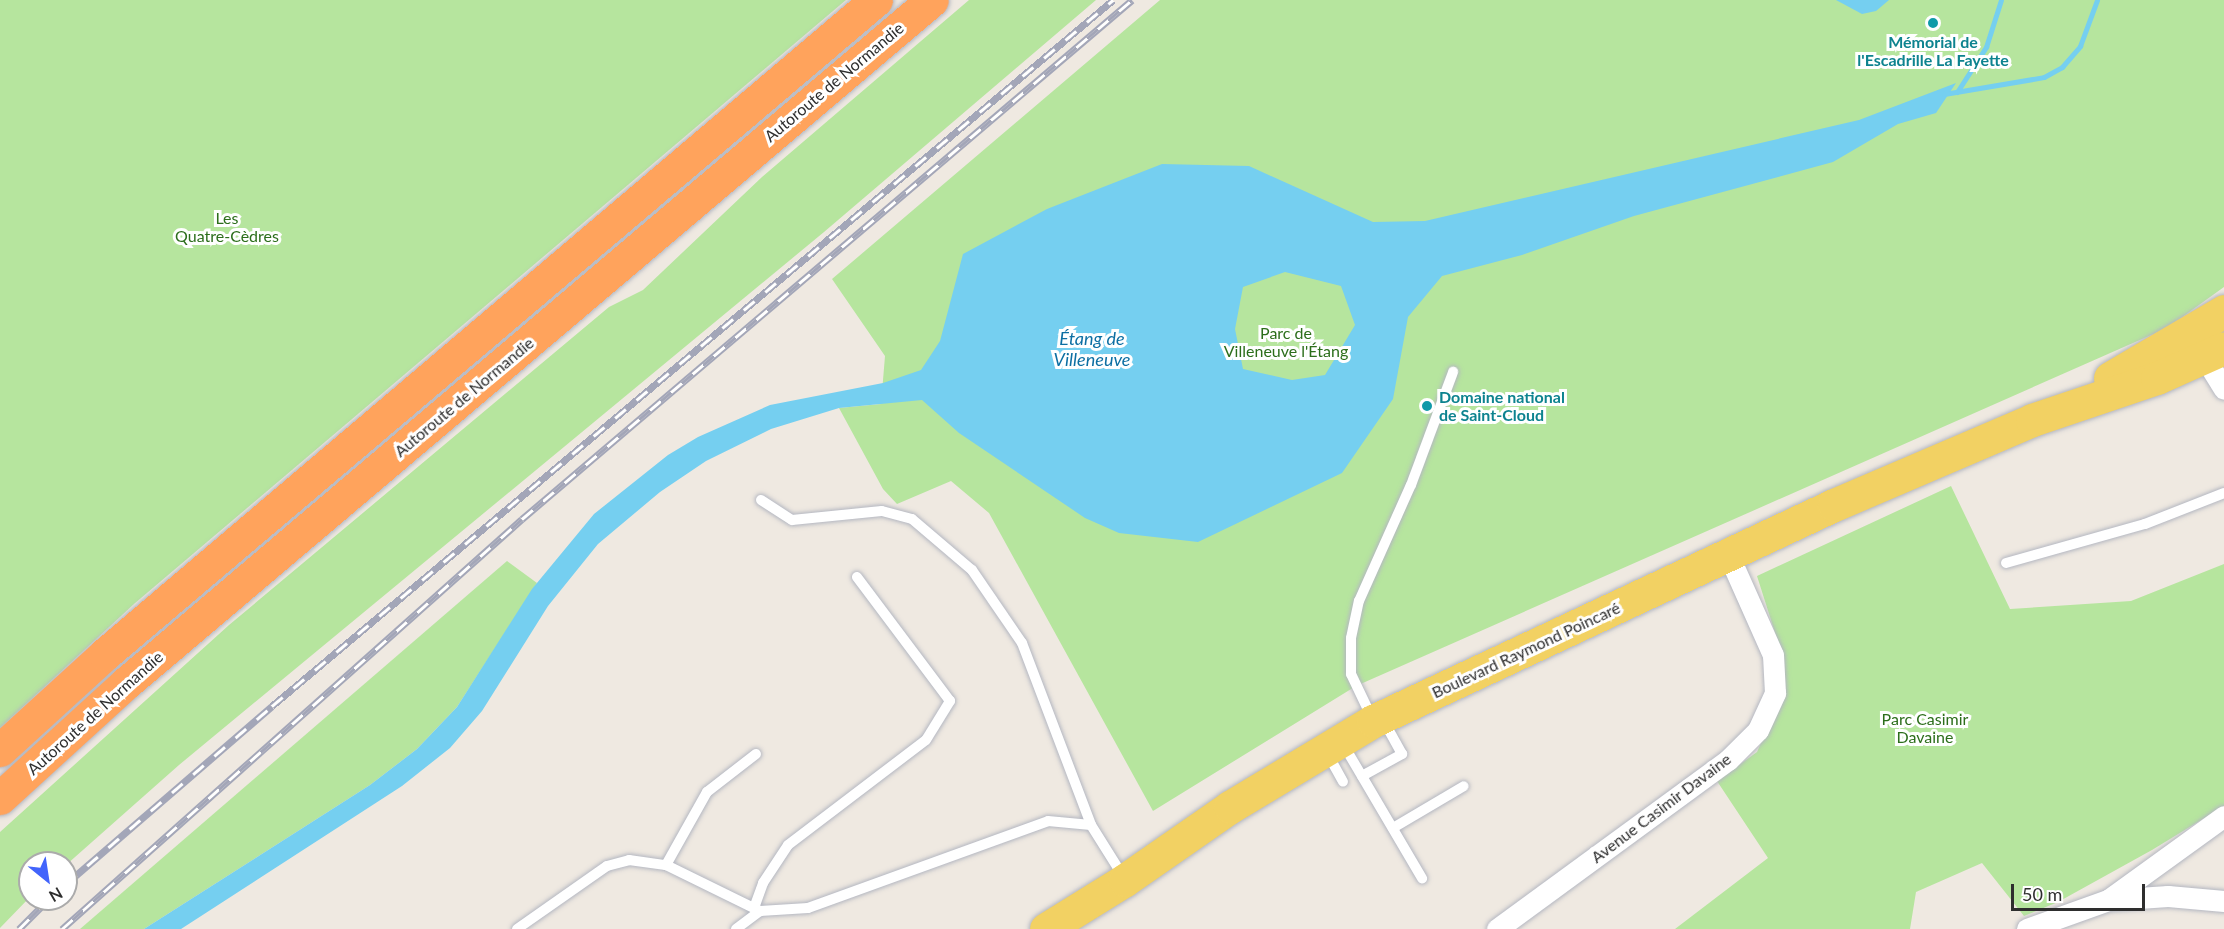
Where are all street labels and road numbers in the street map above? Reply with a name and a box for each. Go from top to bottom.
street label: Autoroute de Normandie [761,18,907,146]
street label: Autoroute de Normandie [391,333,537,461]
street label: Boulevard Raymond Poincaré [1429,598,1623,702]
street label: Autoroute de Normandie [23,647,167,779]
street label: Avenue Casimir Davaine [1587,749,1735,867]

